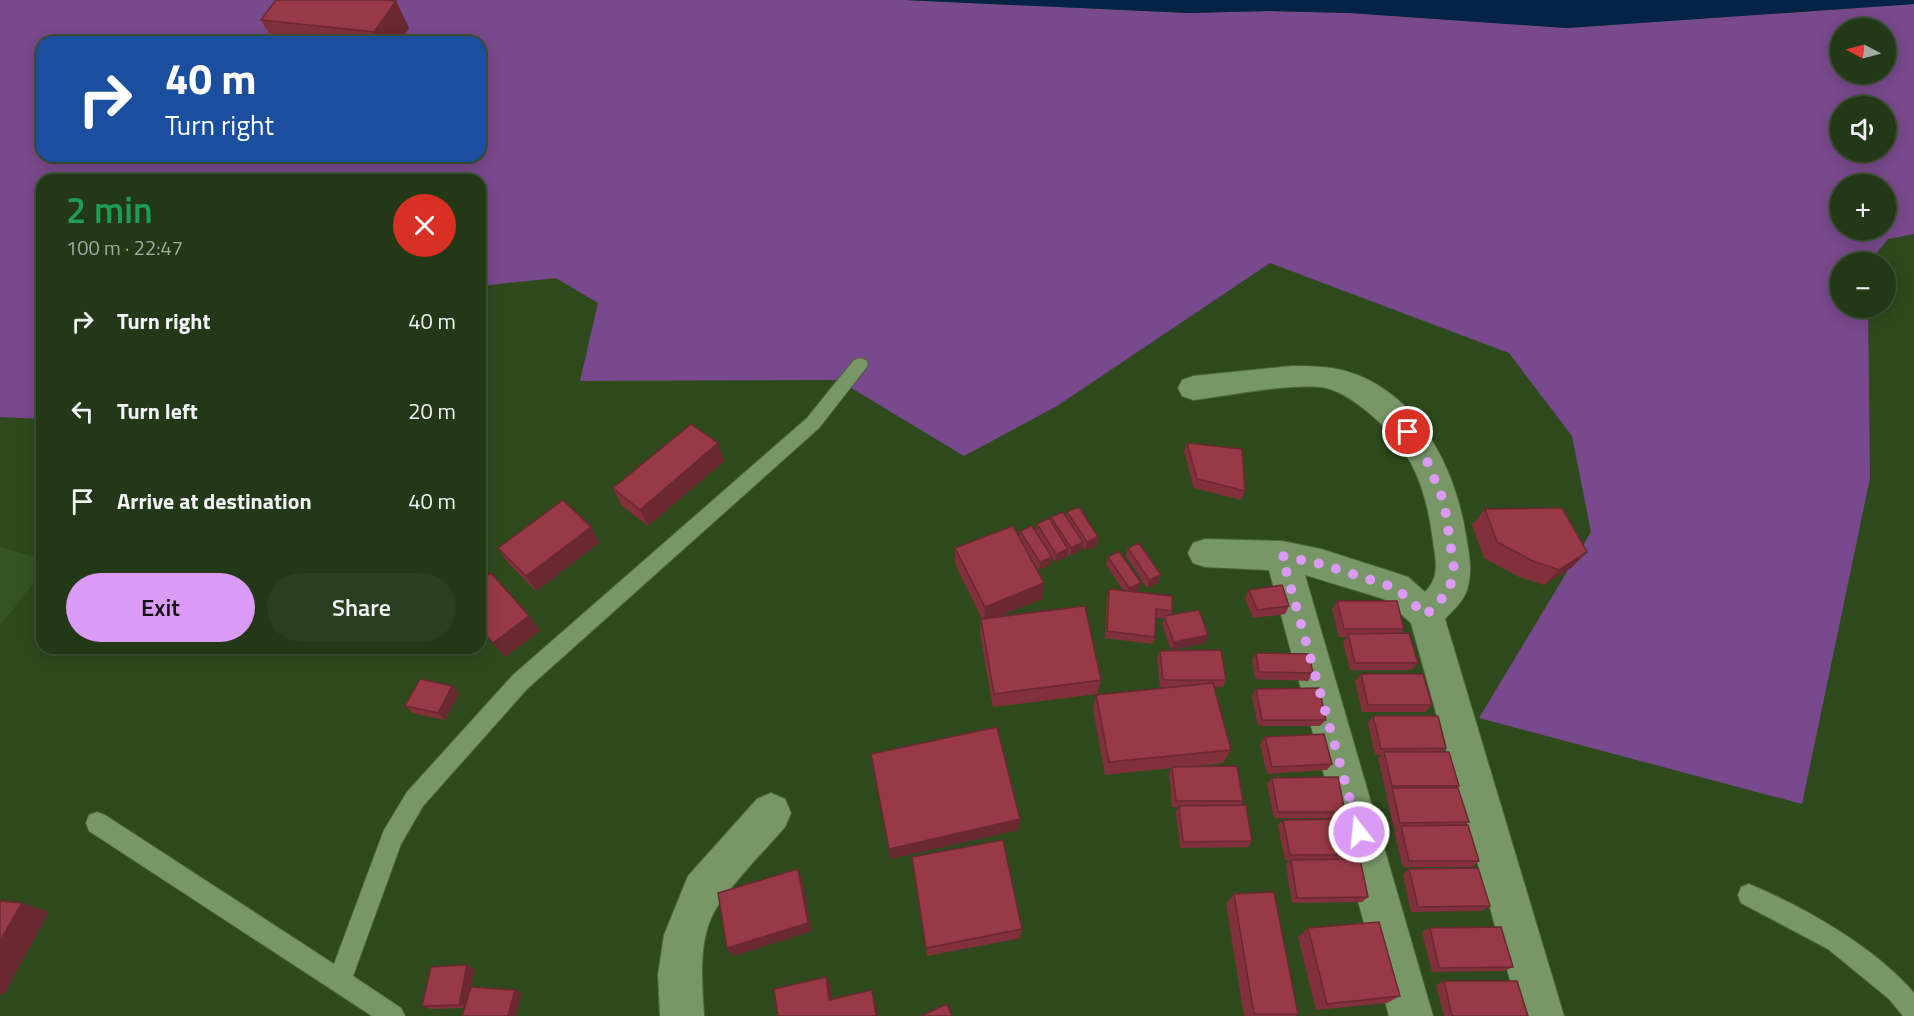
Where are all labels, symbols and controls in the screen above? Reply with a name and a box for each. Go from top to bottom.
north arrow [1830,18,1896,84]
map controls [1830,18,1896,318]
text: 40 m [165,46,257,110]
icon: right [66,60,144,138]
button: sound [1830,96,1896,162]
text: Turn right [165,104,274,145]
button: + [1830,174,1896,240]
text: 2 min [66,182,153,237]
button: close [393,194,456,257]
text: 100 m · 22:47 [66,232,183,263]
button: − [1830,252,1896,318]
text: Turn right [117,304,211,338]
text: 40 m [408,304,456,338]
icon: right [66,305,99,338]
text: Turn left [117,394,198,428]
text: 20 m [408,394,456,428]
icon: left [66,395,99,428]
pin [1382,406,1433,457]
icon: arrive [1391,415,1424,448]
text: Arrive at destination [117,484,312,518]
text: 40 m [408,484,456,518]
icon: arrive [66,485,99,518]
button: Exit [66,573,255,642]
button: Share [267,573,456,642]
position arrow [1327,800,1391,864]

